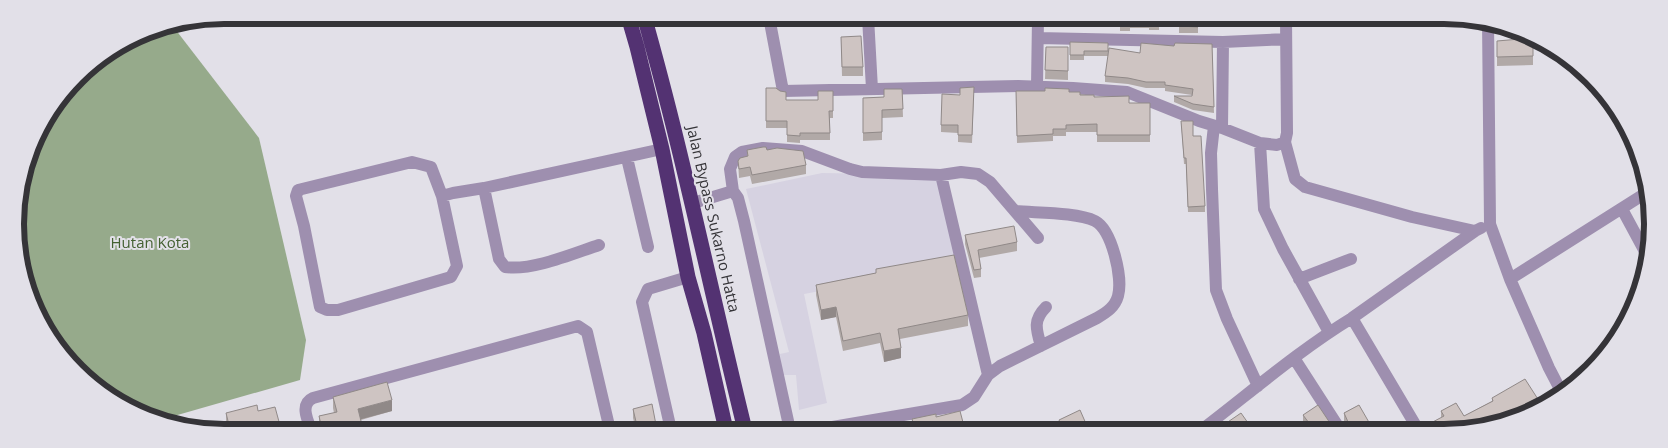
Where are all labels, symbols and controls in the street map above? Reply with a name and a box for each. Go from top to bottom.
street label: Jalan Bypass Sukarno Hatta [682,122,745,314]
park label: Hutan Kota [111,232,189,252]

